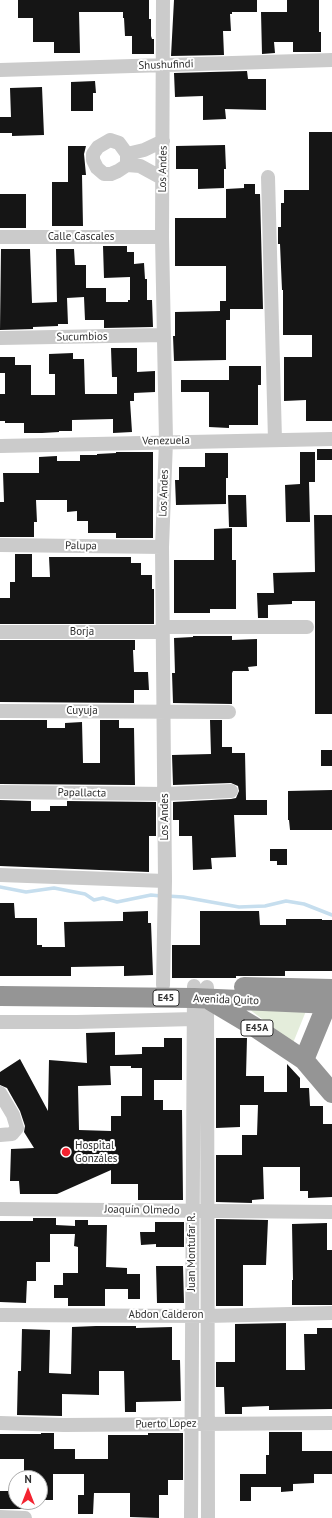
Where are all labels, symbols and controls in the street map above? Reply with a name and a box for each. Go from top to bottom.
street label: Shushufindi [138,57,194,73]
street label: Los Andes [156,145,170,193]
street label: Calle Cascales [48,230,114,244]
street label: Sucumbios [56,330,108,344]
street label: Venezuela [142,434,190,448]
street label: Los Andes [157,469,171,517]
street label: Palupa [65,539,97,553]
street label: Borja [70,625,94,639]
street label: Cuyuja [66,704,98,718]
street label: Papallacta [58,786,106,800]
street label: Los Andes [158,793,172,841]
road number: E45 [153,990,179,1006]
street label: Avenida Quito [193,992,259,1008]
road number: E45A [241,1020,273,1036]
place label: Hospital Gonzáles [75,1139,117,1165]
marker: Hospital Gonzáles [60,1146,72,1158]
street label: Joaquín Olmedo [104,1203,180,1217]
street label: Juan Montufar R. [185,1213,199,1291]
street label: Abdon Calderon [128,1308,204,1322]
street label: Puerto Lopez [135,1417,197,1431]
north arrow [8,1470,48,1510]
text: N [24,1472,32,1486]

